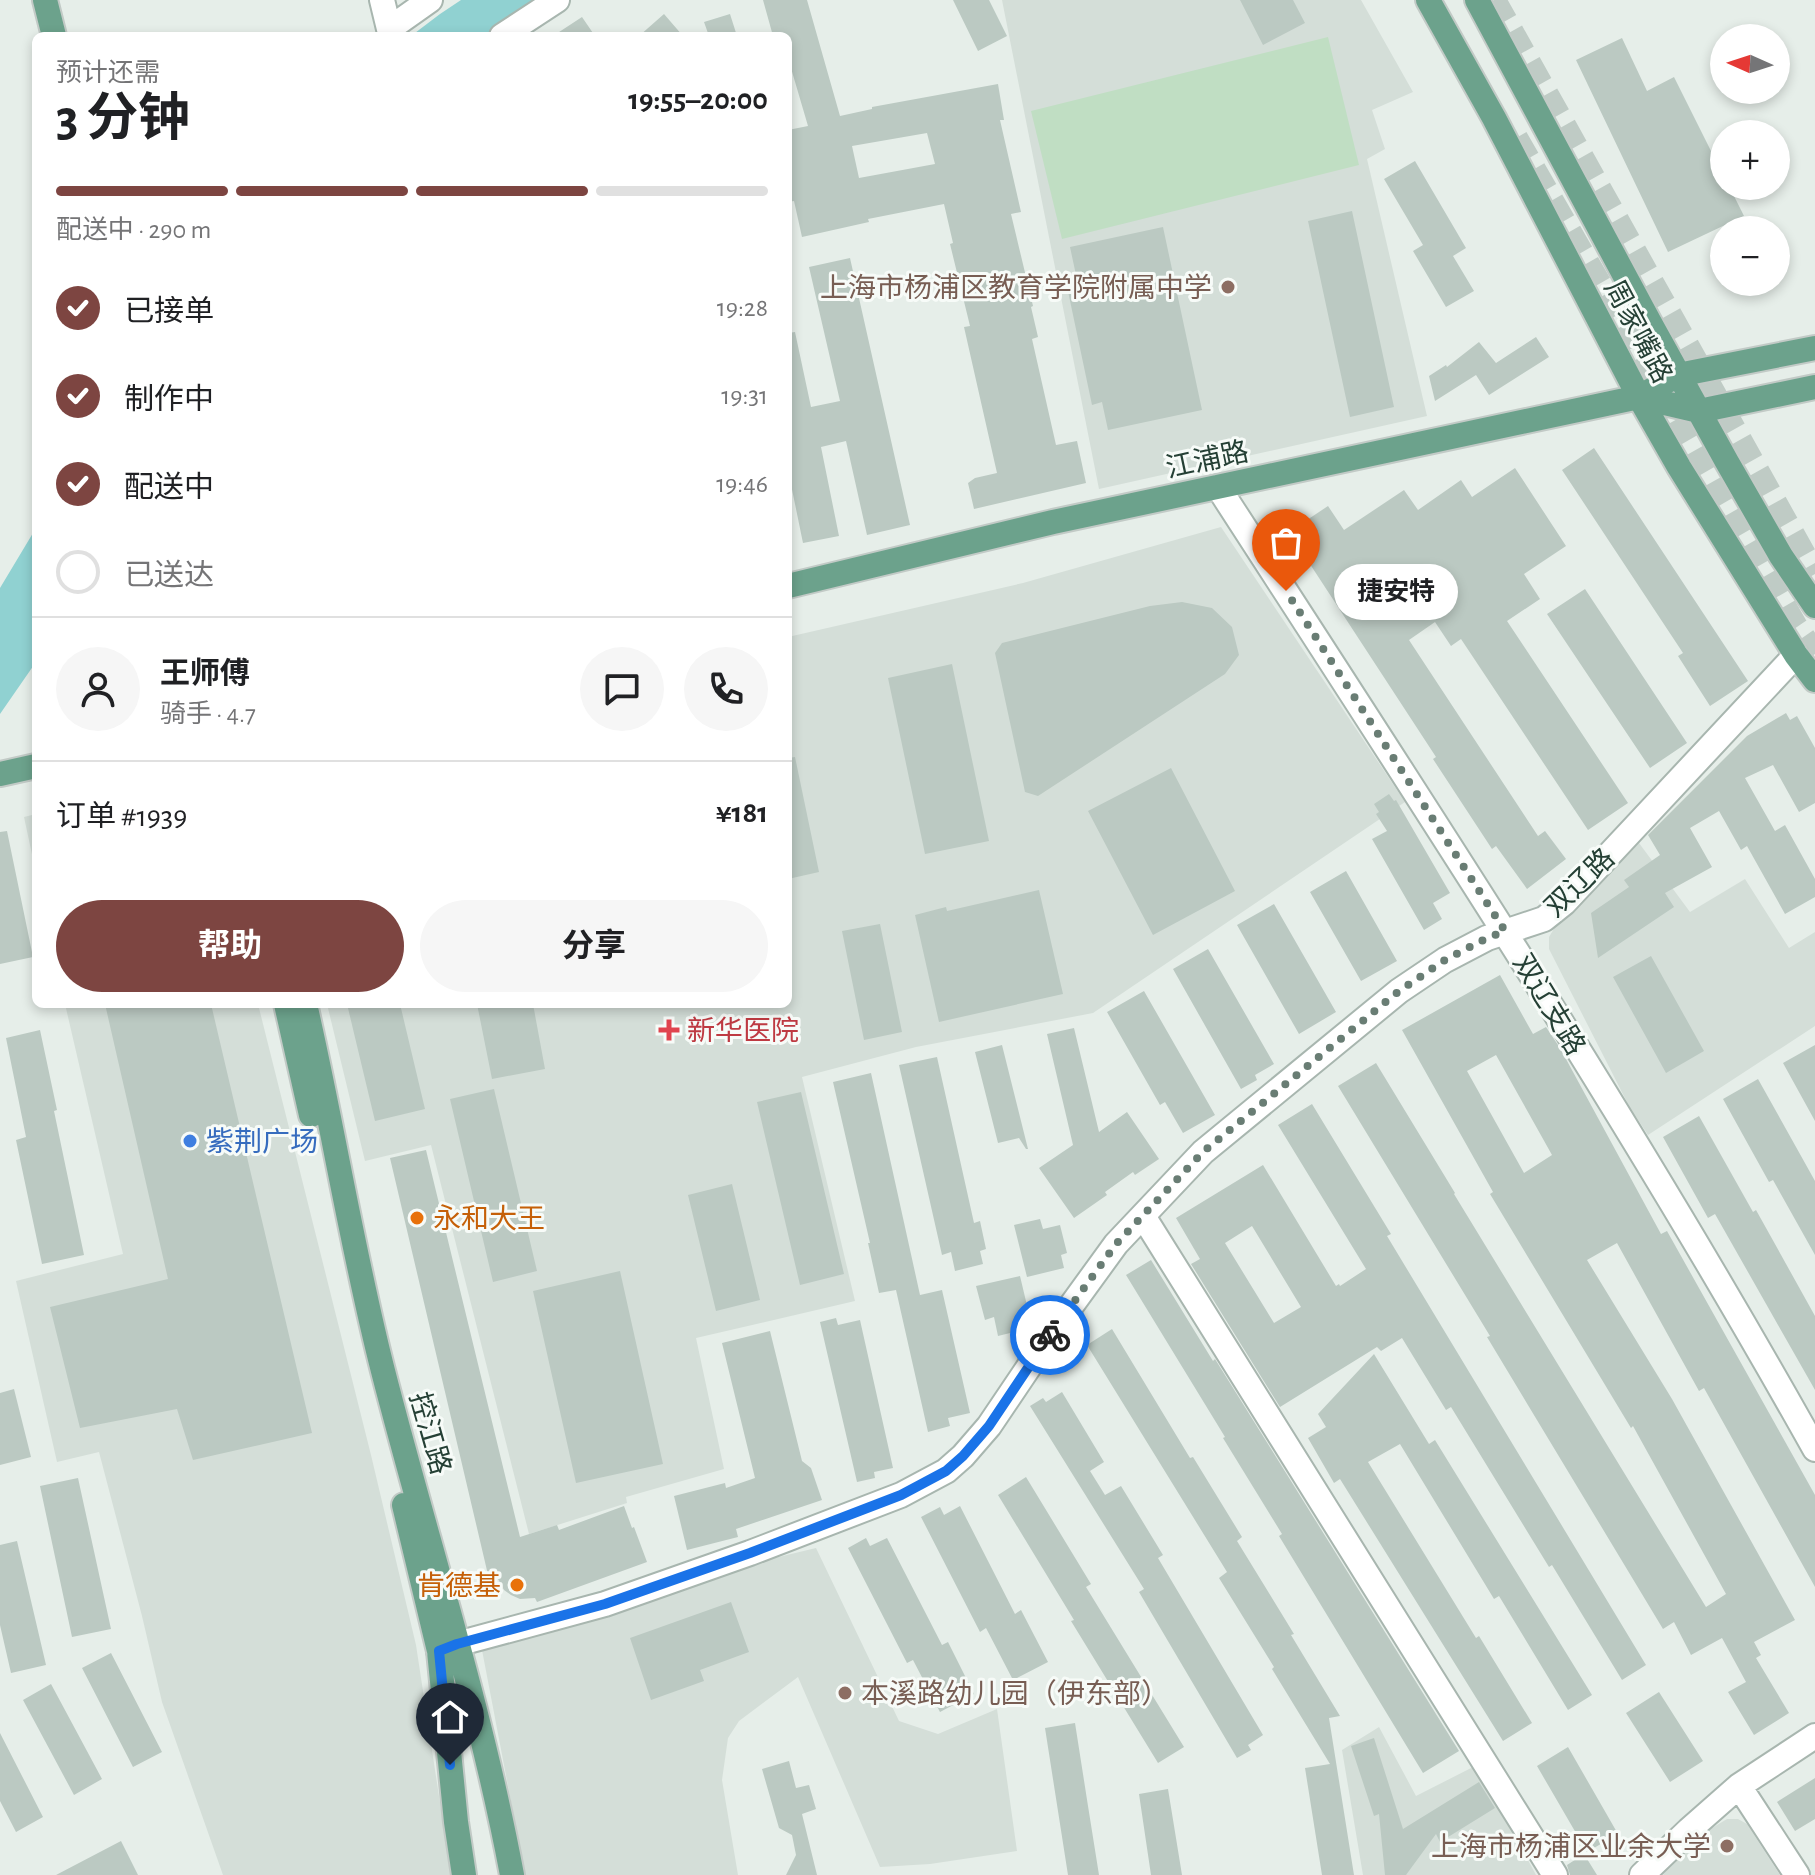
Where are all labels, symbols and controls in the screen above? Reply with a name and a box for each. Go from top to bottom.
north arrow [1710,24,1790,104]
map controls [1710,24,1790,296]
text: 预计还需 [56,60,160,86]
text: 19:55–20:00 [628,85,768,115]
text: 3 分钟 [56,93,190,145]
button: + [1710,120,1790,200]
button: − [1710,216,1790,296]
text: 配送中 · 290 m [56,217,211,243]
place label: 上海市杨浦区教育学院附属中学 [820,273,1212,303]
street label: 周家嘴路 [1599,275,1678,388]
marker: 上海市杨浦区教育学院附属中学 [1219,278,1237,296]
icon: check [56,286,100,330]
text: 19:28 [717,295,768,321]
text: 已接单 [124,297,214,327]
icon: check [56,374,100,418]
text: 19:31 [721,383,768,409]
text: 制作中 [124,385,214,415]
street label: 江浦路 [1163,437,1251,483]
icon: check [56,462,100,506]
text: 19:46 [716,471,768,497]
text: 配送中 [124,473,214,503]
pin [1252,509,1320,591]
icon: bag [1264,521,1308,565]
text: 已送达 [124,561,214,591]
callout: 捷安特 [1334,563,1458,619]
text: 捷安特 [1357,579,1435,605]
button: person [56,647,140,731]
button: chat [580,647,664,731]
button: phone [684,647,768,731]
text: 王师傅 [160,659,250,689]
text: 骑手 · 4.7 [160,701,256,727]
text: ¥181 [716,798,768,828]
text: 订单 #1939 [56,802,187,832]
street label: 双辽路 [1539,843,1620,923]
button: 帮助 [56,900,404,992]
button: 分享 [420,900,768,992]
street label: 双辽支路 [1507,949,1591,1060]
place label: 新华医院 [687,1016,799,1046]
marker: 新华医院 [658,1019,680,1041]
place label: 紫荆广场 [206,1127,318,1157]
marker: 紫荆广场 [181,1132,199,1150]
place label: 永和大王 [433,1204,545,1234]
marker: 永和大王 [408,1209,426,1227]
courier [1010,1295,1090,1375]
icon: bike [1028,1313,1072,1357]
street label: 控江路 [404,1389,456,1478]
place label: 肯德基 [417,1571,501,1601]
marker: 肯德基 [508,1576,526,1594]
place label: 本溪路幼儿园（伊东部） [861,1679,1169,1709]
pin [416,1683,484,1765]
marker: 本溪路幼儿园（伊东部） [836,1684,854,1702]
icon: home [428,1695,472,1739]
place label: 上海市杨浦区业余大学 [1431,1832,1711,1862]
marker: 上海市杨浦区业余大学 [1718,1837,1736,1855]

